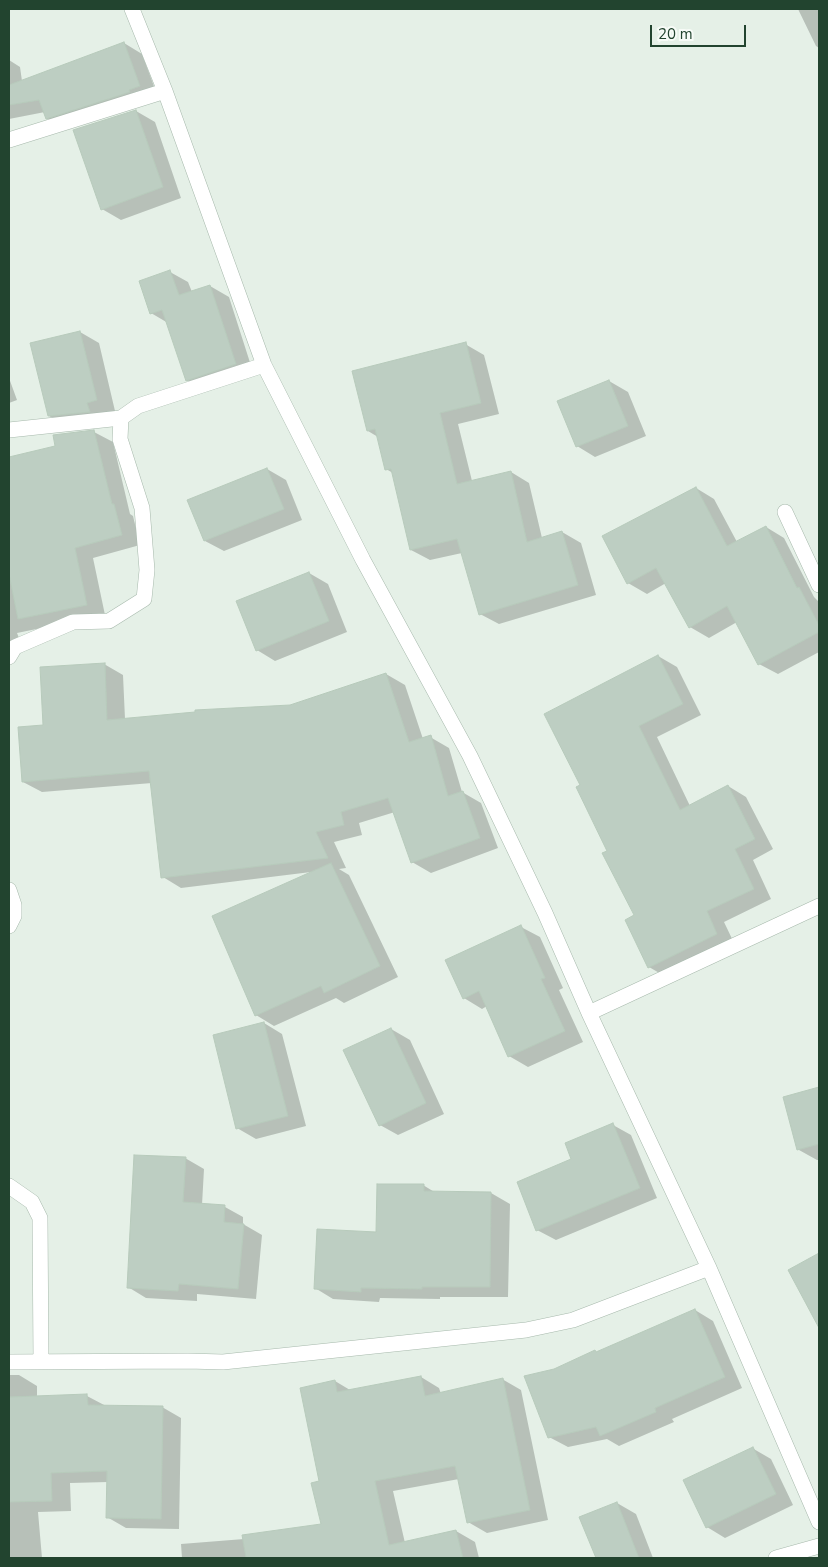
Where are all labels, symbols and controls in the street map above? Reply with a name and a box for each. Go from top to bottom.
scale bar [653,15,749,47]
text: 20 m [658,24,693,44]

